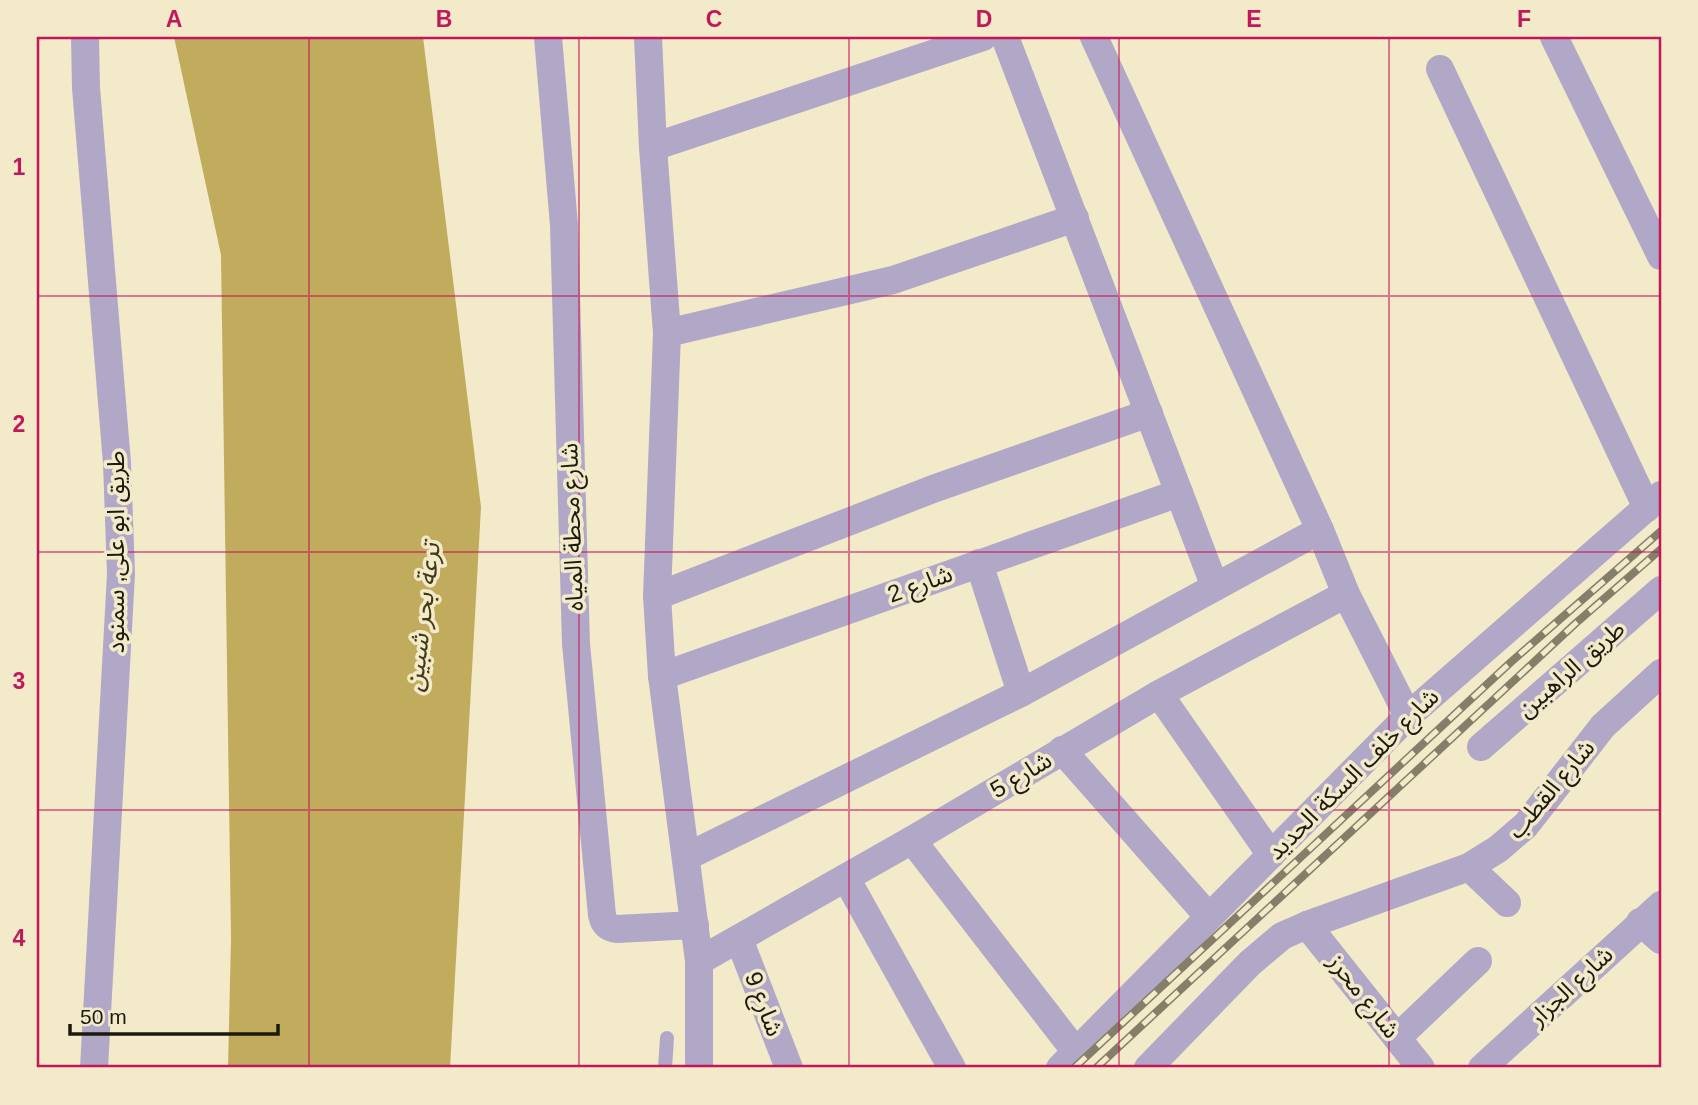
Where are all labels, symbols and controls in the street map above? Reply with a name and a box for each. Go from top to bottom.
text: A [166,6,182,32]
text: B [436,6,452,32]
text: C [706,6,722,32]
text: D [976,6,992,32]
text: E [1246,6,1262,32]
text: F [1517,6,1531,32]
text: 1 [13,154,26,180]
text: 2 [13,411,25,437]
street label: شارع محطة المياه [555,442,592,612]
street label: طريق ابو على, سمنود [102,451,131,653]
water label: ترعة بحر شبين [398,538,447,693]
street label: شارع 2 [884,559,957,611]
street label: طريق الراهبين [1512,615,1631,724]
text: 3 [13,668,25,694]
street label: شارع خلف السكة الحديد [1262,683,1447,868]
street label: شارع القطب [1502,734,1603,846]
street label: شارع 5 [985,746,1058,807]
text: 4 [13,925,26,951]
street label: شارع الجزار [1523,940,1621,1035]
street label: شارع محرز [1319,947,1406,1046]
street label: شارع 9 [736,968,789,1041]
scale bar [70,993,278,1037]
text: 50 m [80,1005,127,1028]

